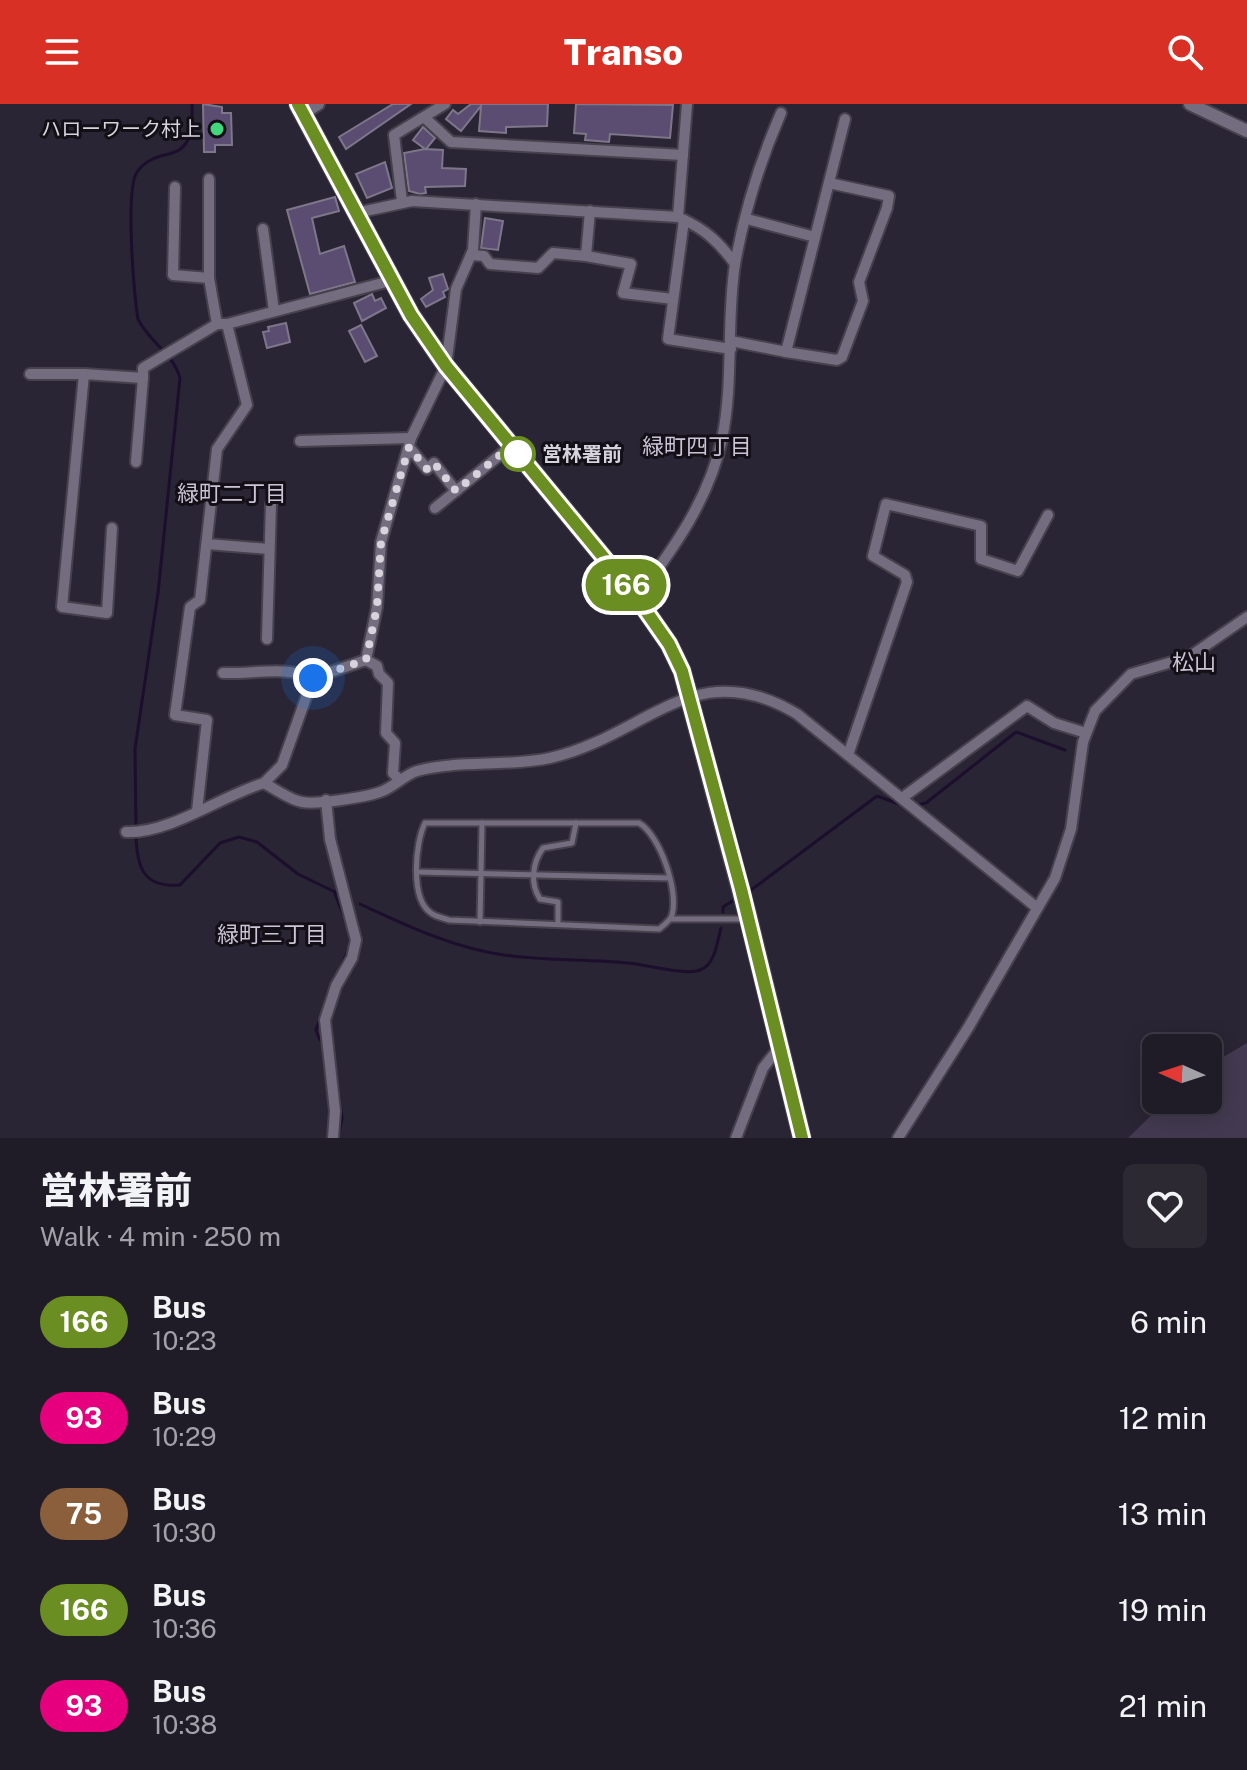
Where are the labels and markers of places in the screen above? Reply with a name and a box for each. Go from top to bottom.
place label: ハローワーク村上 [41,117,201,141]
marker: ハローワーク村上 [208,120,226,138]
marker: 営林署前 [501,437,535,471]
place label: 営林署前 [542,442,622,466]

